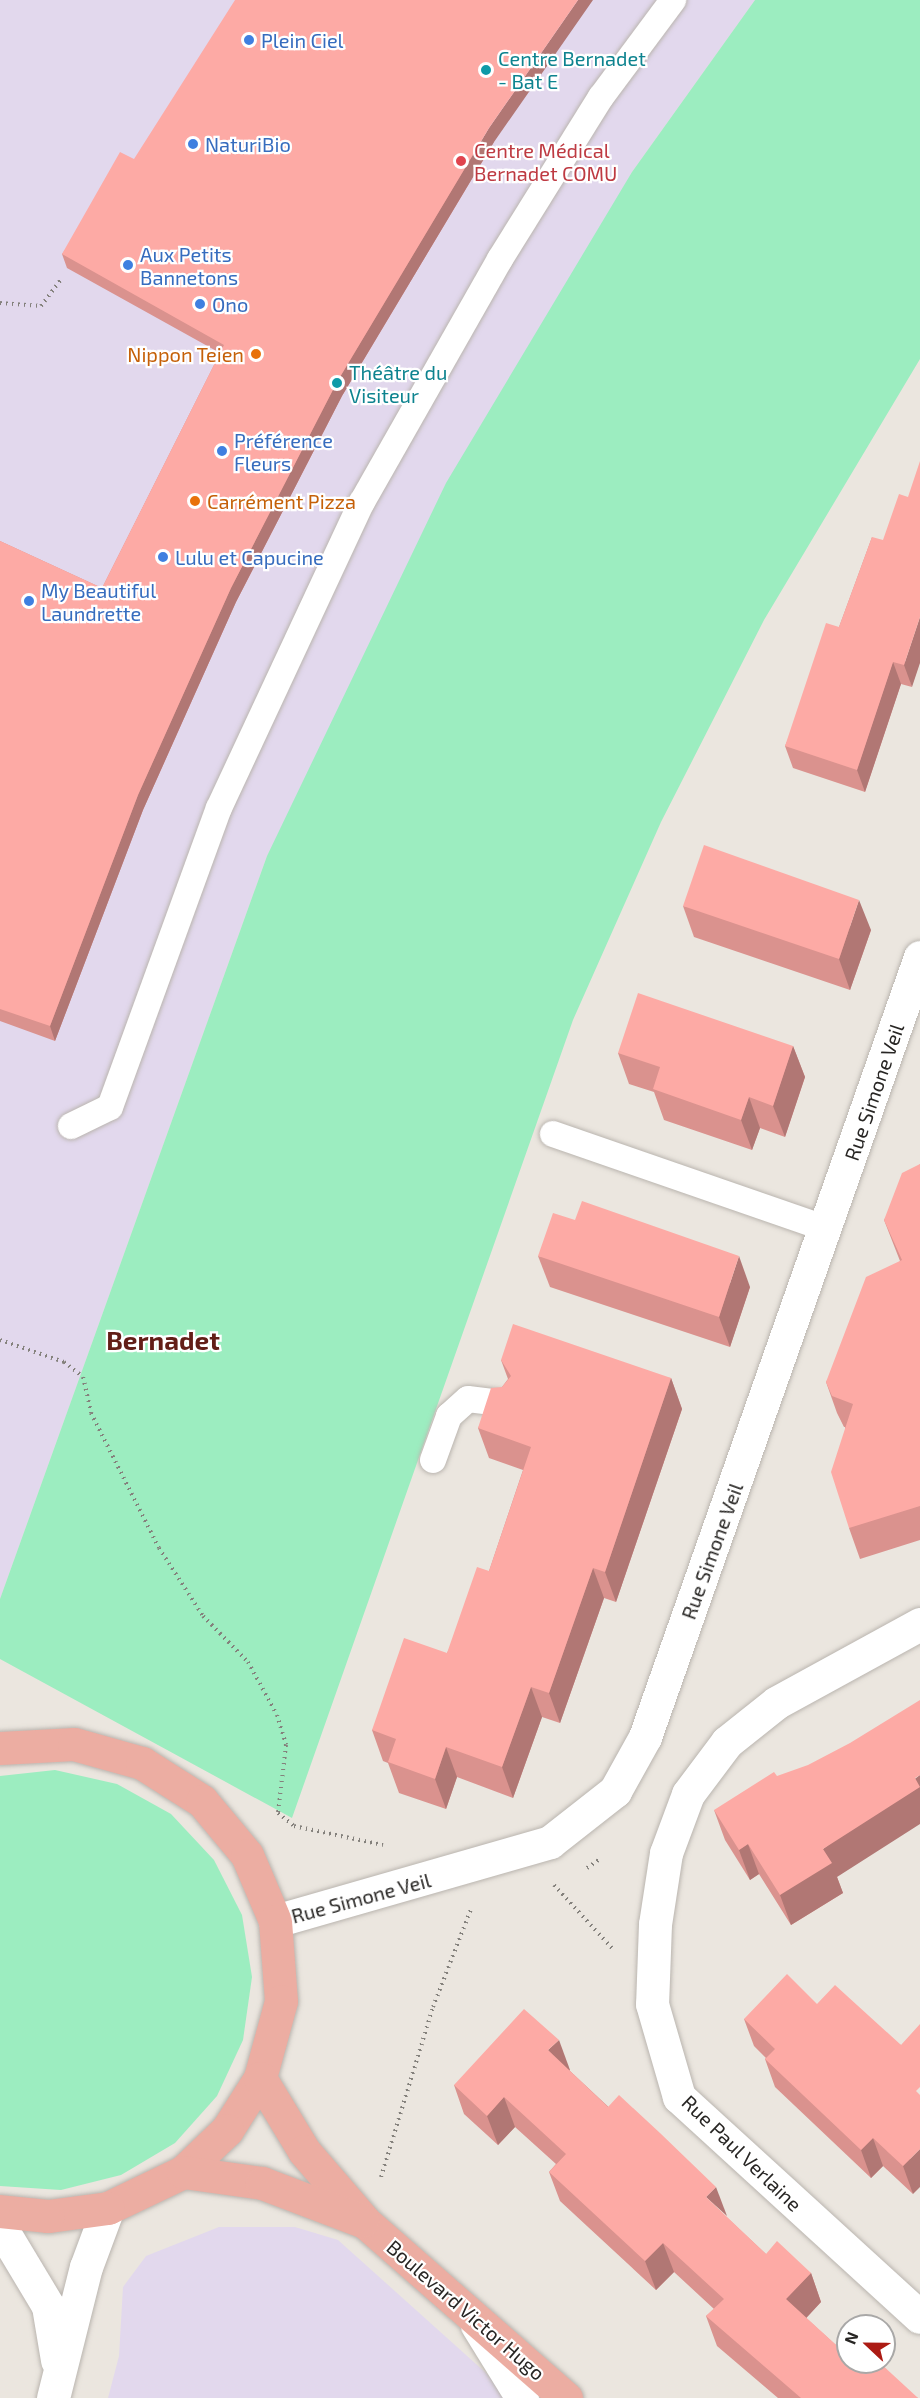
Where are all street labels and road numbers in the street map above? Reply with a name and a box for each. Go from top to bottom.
street label: Rue Simone Veil [839,1020,909,1164]
street label: Rue Simone Veil [676,1479,748,1623]
street label: Rue Simone Veil [288,1868,434,1928]
street label: Rue Paul Verlaine [677,2090,807,2216]
street label: Boulevard Victor Hugo [382,2234,550,2386]

